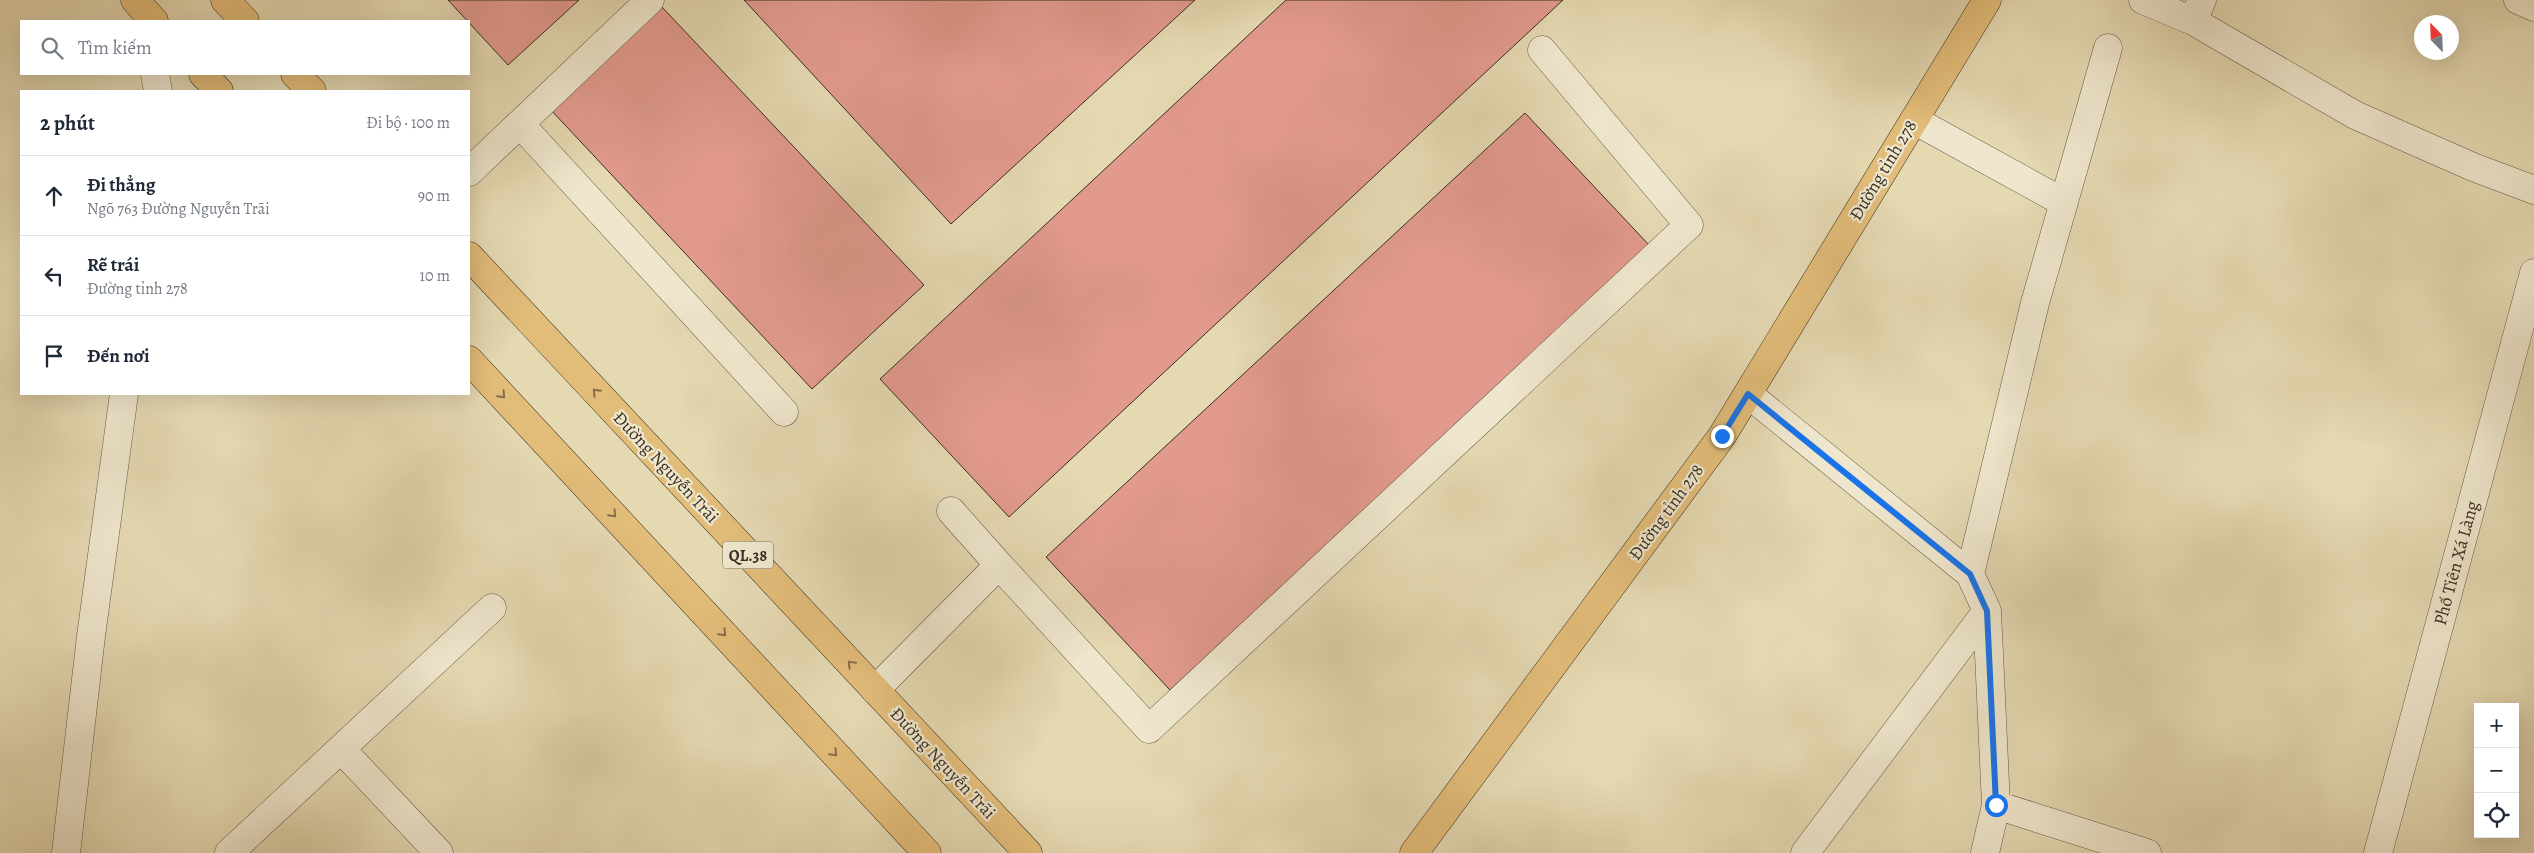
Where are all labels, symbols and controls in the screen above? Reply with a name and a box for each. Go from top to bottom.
north arrow [2414,15,2459,60]
search box [20,20,470,75]
icon: search [38,34,66,62]
text: Tìm kiếm [78,35,152,61]
text: 2 phút [40,109,95,137]
text: Đi bộ · 100 m [366,112,450,134]
street label: Đường tỉnh 278 [1844,115,1922,225]
text: Đi thẳng [87,172,155,198]
icon: ahead [40,182,68,210]
text: 90 m [418,185,450,207]
text: Ngõ 763 Đường Nguyễn Trãi [87,198,270,220]
text: Rẽ trái [87,252,139,278]
icon: left [40,262,68,290]
text: 10 m [420,265,450,287]
text: Đường tỉnh 278 [87,278,188,300]
icon: arrive [40,342,68,370]
text: Đến nơi [87,343,149,369]
one-way arrow [593,389,602,398]
one-way arrow [496,390,505,399]
street label: Đường Nguyễn Trãi [608,406,724,528]
route end [1711,425,1734,448]
street label: Đường tỉnh 278 [1623,459,1709,565]
street label: Phố Tiên Xá Làng [2428,498,2484,628]
one-way arrow [607,509,616,518]
road number: QL.38 [723,542,773,568]
one-way arrow [717,628,726,637]
one-way arrow [848,661,857,670]
street label: Đường Nguyễn Trãi [885,702,1001,824]
map controls [2474,703,2519,838]
button: + [2474,703,2519,748]
one-way arrow [828,747,837,756]
button: − [2474,748,2519,793]
button: locate [2474,793,2519,838]
route start [1985,794,2008,817]

